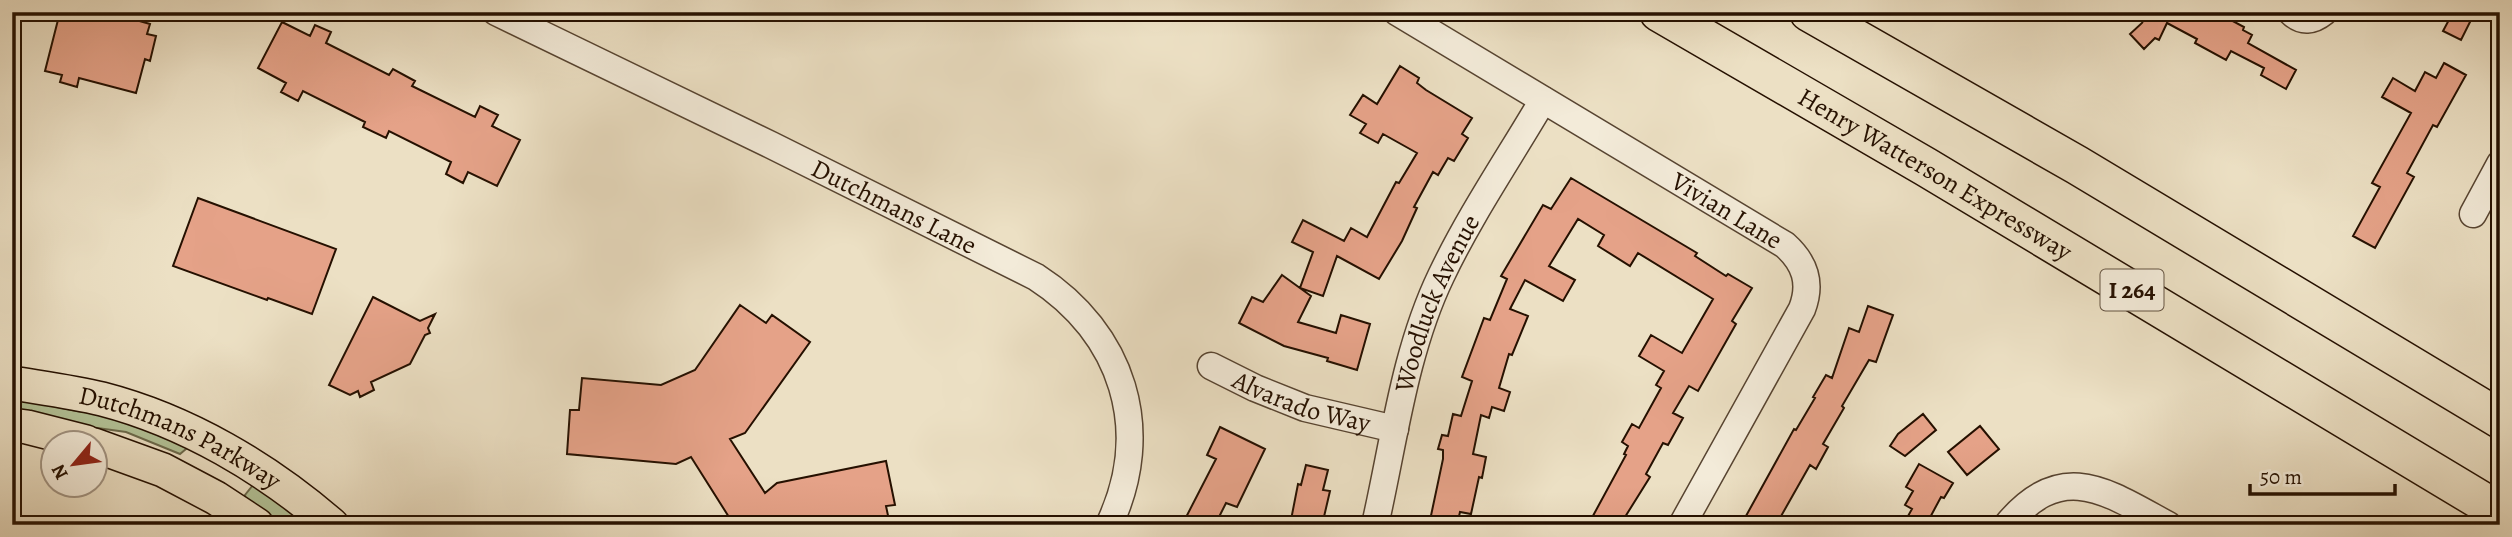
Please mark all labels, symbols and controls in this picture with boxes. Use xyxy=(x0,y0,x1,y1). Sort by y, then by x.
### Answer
street label: Henry Watterson Expressway xyxy=(1791,79,2079,269)
street label: Dutchmans Lane xyxy=(805,151,983,263)
street label: Vivian Lane xyxy=(1664,163,1789,258)
street label: Woodluck Avenue xyxy=(1386,208,1488,397)
road number: I 264 xyxy=(2100,270,2164,310)
street label: Alvarado Way xyxy=(1225,362,1374,441)
street label: Dutchmans Parkway xyxy=(76,377,288,498)
north arrow xyxy=(38,428,108,498)
scale bar xyxy=(2250,453,2395,497)
text: N xyxy=(45,459,75,484)
text: 50 m xyxy=(2260,463,2302,491)

